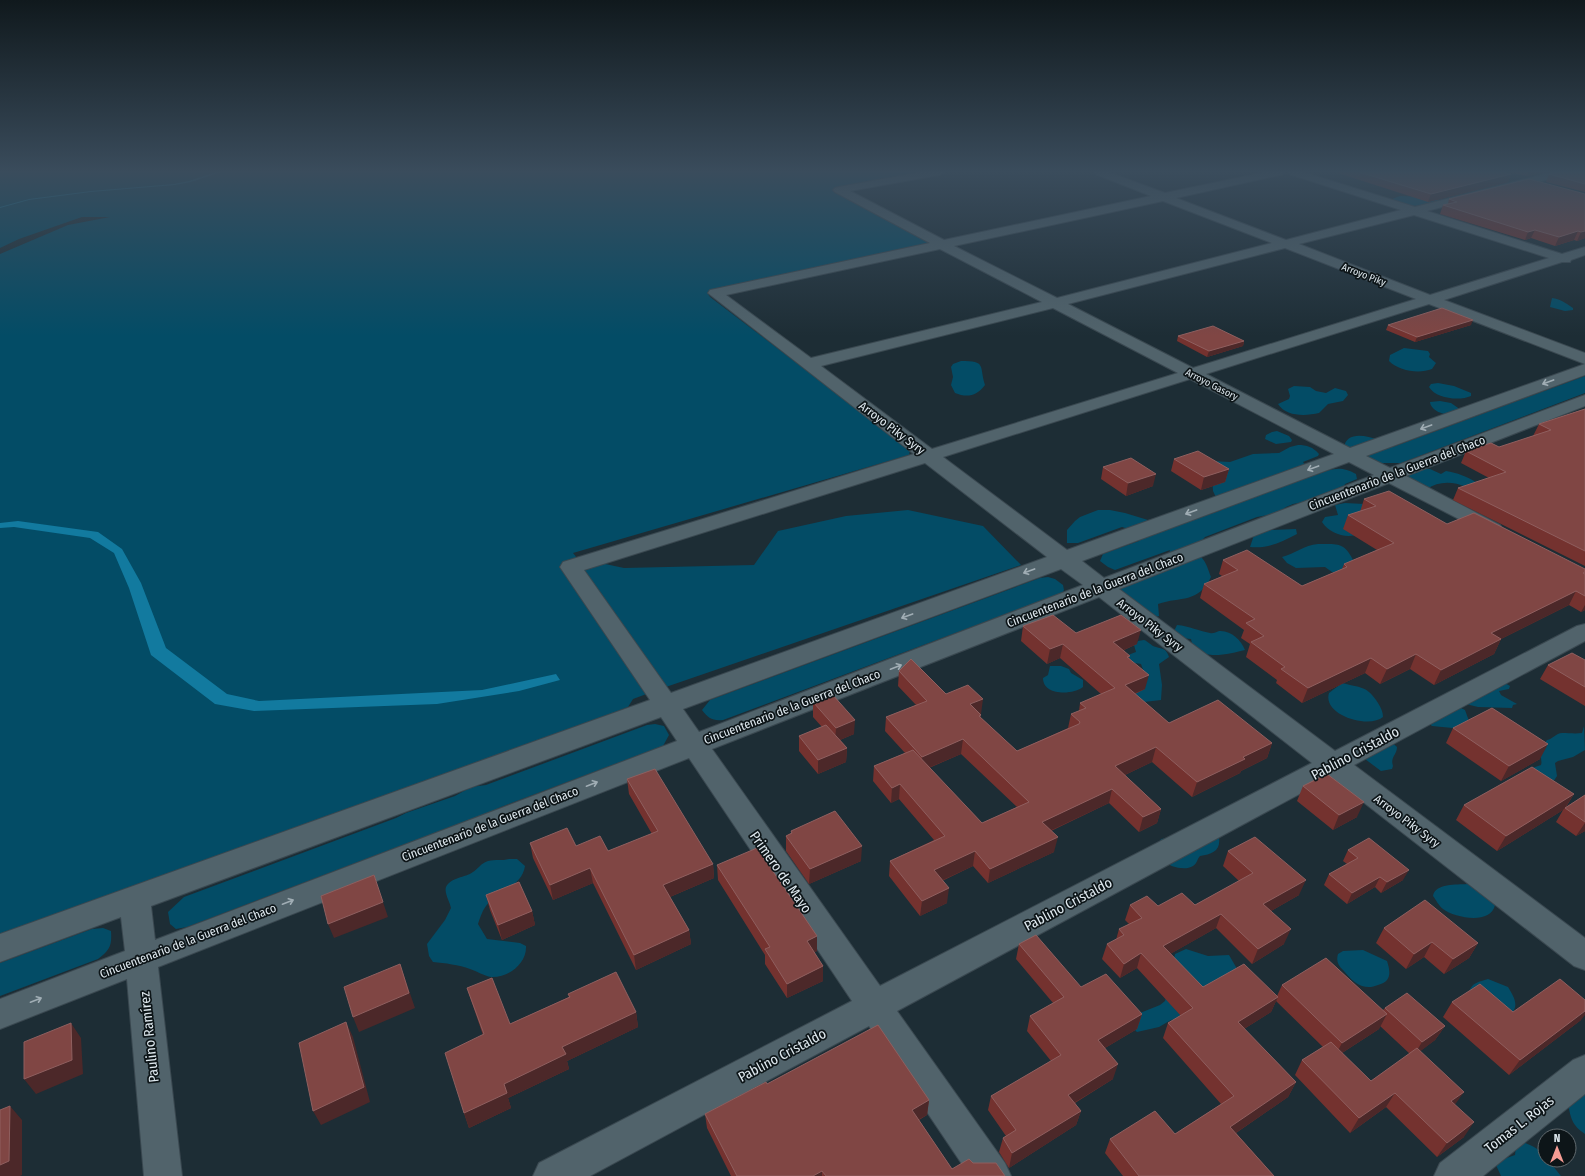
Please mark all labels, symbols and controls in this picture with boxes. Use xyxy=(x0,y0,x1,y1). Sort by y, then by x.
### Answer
street label: Arroyo Piky xyxy=(1340,261,1388,289)
street label: Arroyo Gasory xyxy=(1183,367,1240,403)
one-way arrow xyxy=(1542,379,1555,386)
street label: Arroyo Piky Syry xyxy=(856,399,928,458)
one-way arrow xyxy=(1420,424,1433,431)
street label: Cincuentenario de la Guerra del Chaco xyxy=(1307,433,1487,513)
one-way arrow xyxy=(1308,465,1320,473)
one-way arrow xyxy=(1186,509,1198,517)
street label: Cincuentenario de la Guerra del Chaco xyxy=(1005,550,1185,630)
one-way arrow xyxy=(1023,568,1036,575)
street label: Arroyo Piky Syry xyxy=(1114,596,1186,655)
one-way arrow xyxy=(902,612,914,620)
one-way arrow xyxy=(890,662,902,670)
street label: Cincuentenario de la Guerra del Chaco xyxy=(702,667,882,747)
street label: Pablino Cristaldo xyxy=(1308,723,1402,784)
one-way arrow xyxy=(586,780,598,788)
street label: Cincuentenario de la Guerra del Chaco xyxy=(400,784,580,864)
street label: Arroyo Piky Syry xyxy=(1371,792,1443,851)
street label: Primero de Mayo xyxy=(746,828,815,917)
street label: Pablino Cristaldo xyxy=(1021,874,1115,935)
one-way arrow xyxy=(282,898,294,906)
street label: Cincuentenario de la Guerra del Chaco xyxy=(98,901,278,981)
street label: Paulino Ramírez xyxy=(136,990,163,1083)
one-way arrow xyxy=(30,995,42,1003)
street label: Pablino Cristaldo xyxy=(735,1025,829,1086)
street label: Tomas L. Rojas xyxy=(1481,1092,1557,1157)
north arrow xyxy=(1537,1128,1577,1168)
text: N xyxy=(1554,1132,1560,1145)

